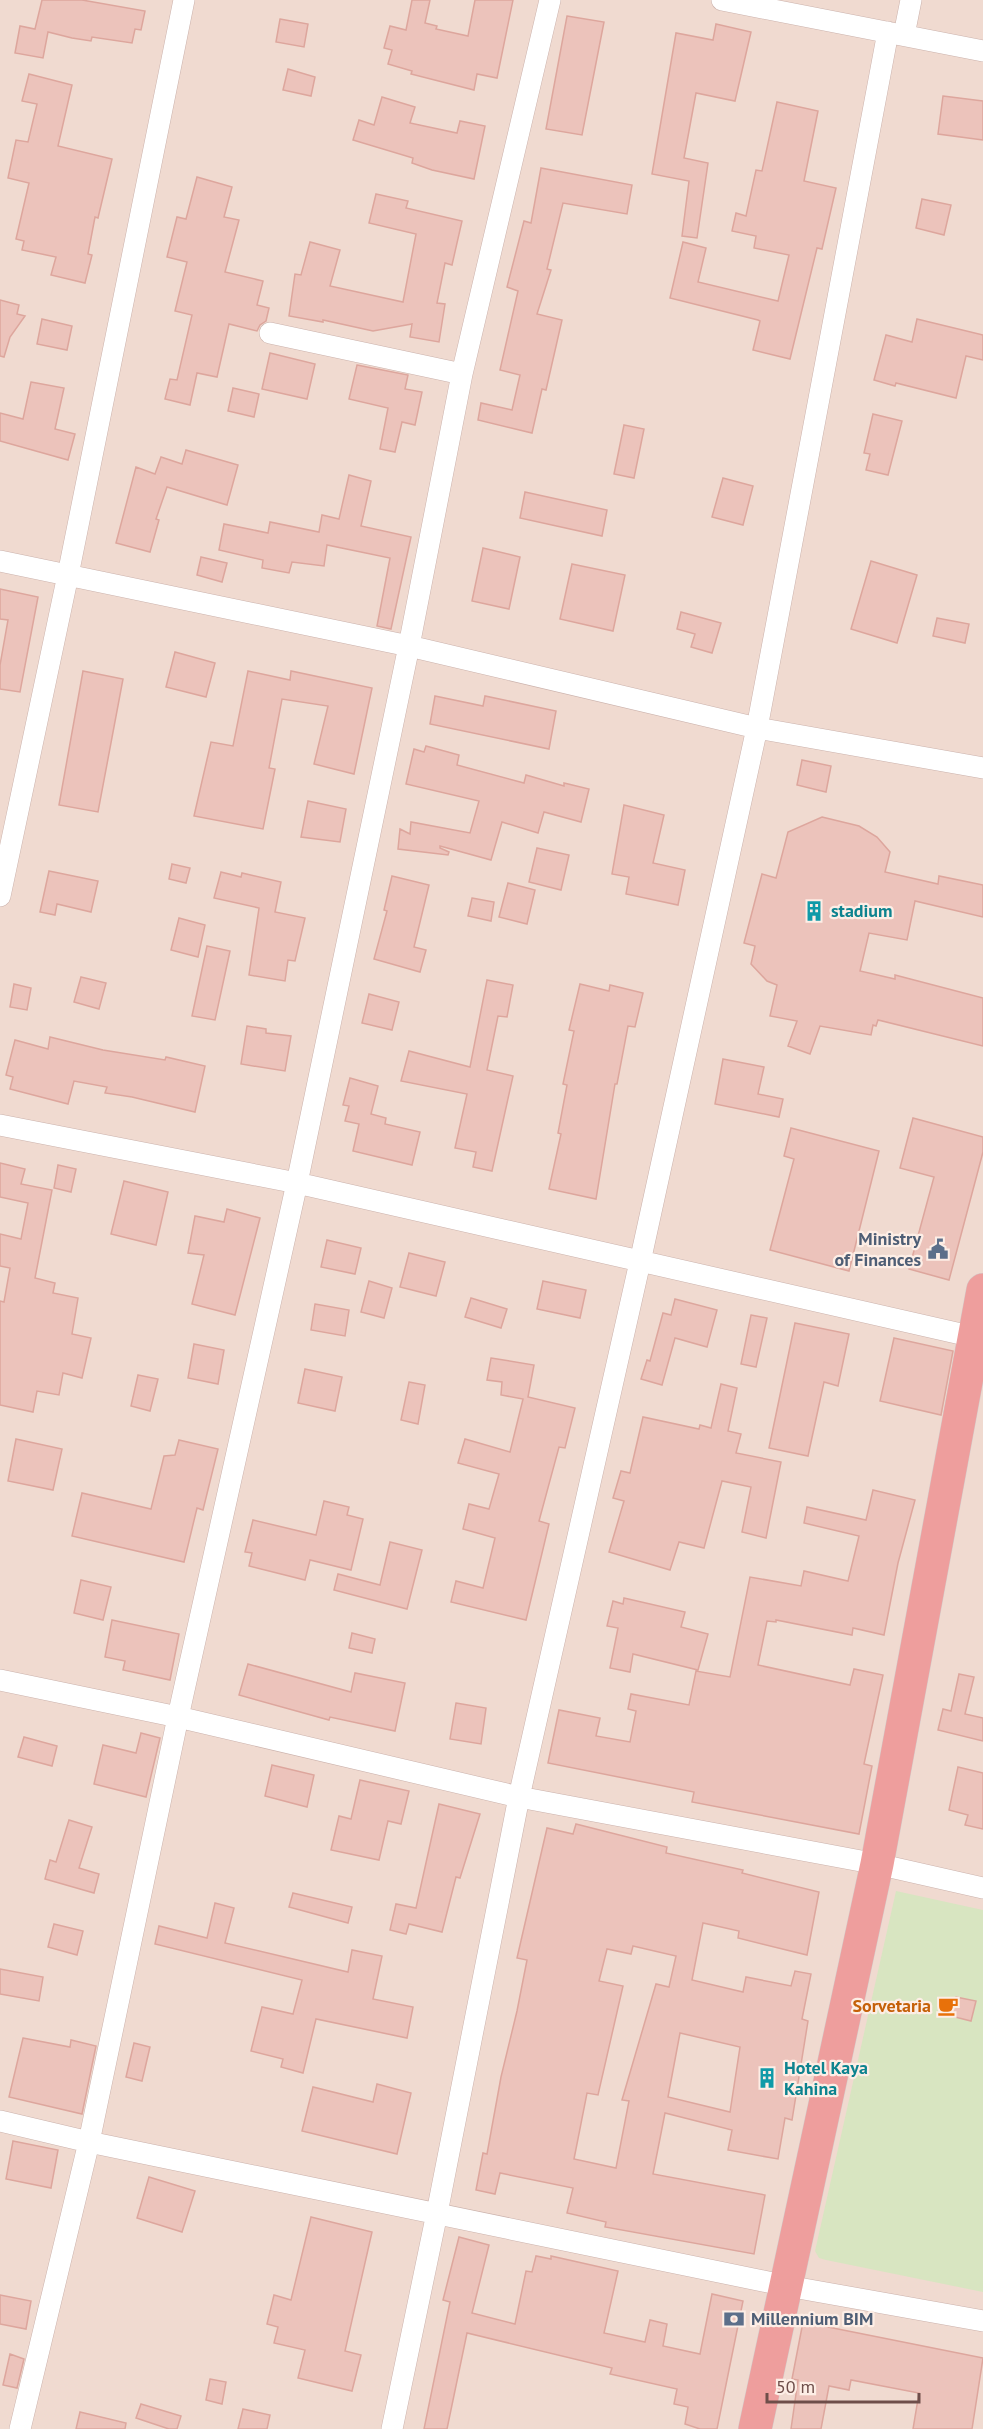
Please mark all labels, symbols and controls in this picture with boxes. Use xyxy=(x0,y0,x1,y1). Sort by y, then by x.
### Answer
building icon: stadium xyxy=(802,899,826,923)
place label: stadium xyxy=(831,899,893,922)
place label: Ministry of Finances xyxy=(834,1227,921,1271)
public building icon: Ministry of Finances xyxy=(926,1237,950,1261)
place label: Sorvetaria xyxy=(853,1994,931,2017)
cafe icon: Sorvetaria xyxy=(936,1994,960,2018)
place label: Hotel Kaya Kahina xyxy=(784,2056,868,2100)
building icon: Hotel Kaya Kahina xyxy=(755,2066,779,2090)
bank icon: Millennium BIM xyxy=(722,2307,746,2331)
place label: Millennium BIM xyxy=(751,2307,873,2330)
scale bar xyxy=(767,2366,918,2404)
text: 50 m xyxy=(776,2375,815,2398)

